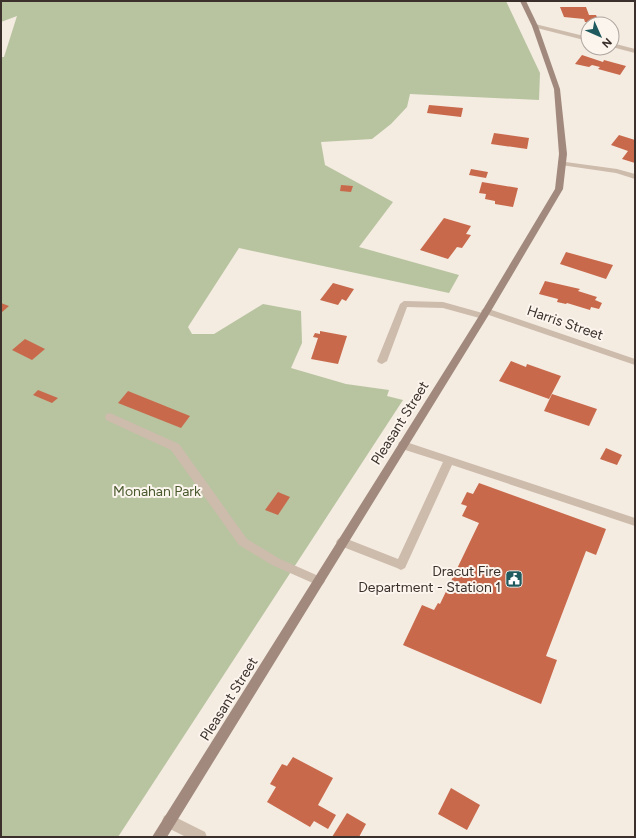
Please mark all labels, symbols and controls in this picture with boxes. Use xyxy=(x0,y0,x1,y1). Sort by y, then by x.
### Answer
north arrow xyxy=(580,16,620,56)
text: N xyxy=(599,35,614,50)
street label: Harris Street xyxy=(525,302,605,344)
street label: Pleasant Street xyxy=(368,378,432,468)
park label: Monahan Park xyxy=(113,483,201,500)
place label: Dracut Fire Department - Station 1 xyxy=(358,563,501,596)
public building icon: Dracut Fire Department - Station 1 xyxy=(504,569,524,589)
street label: Pleasant Street xyxy=(197,654,261,744)

